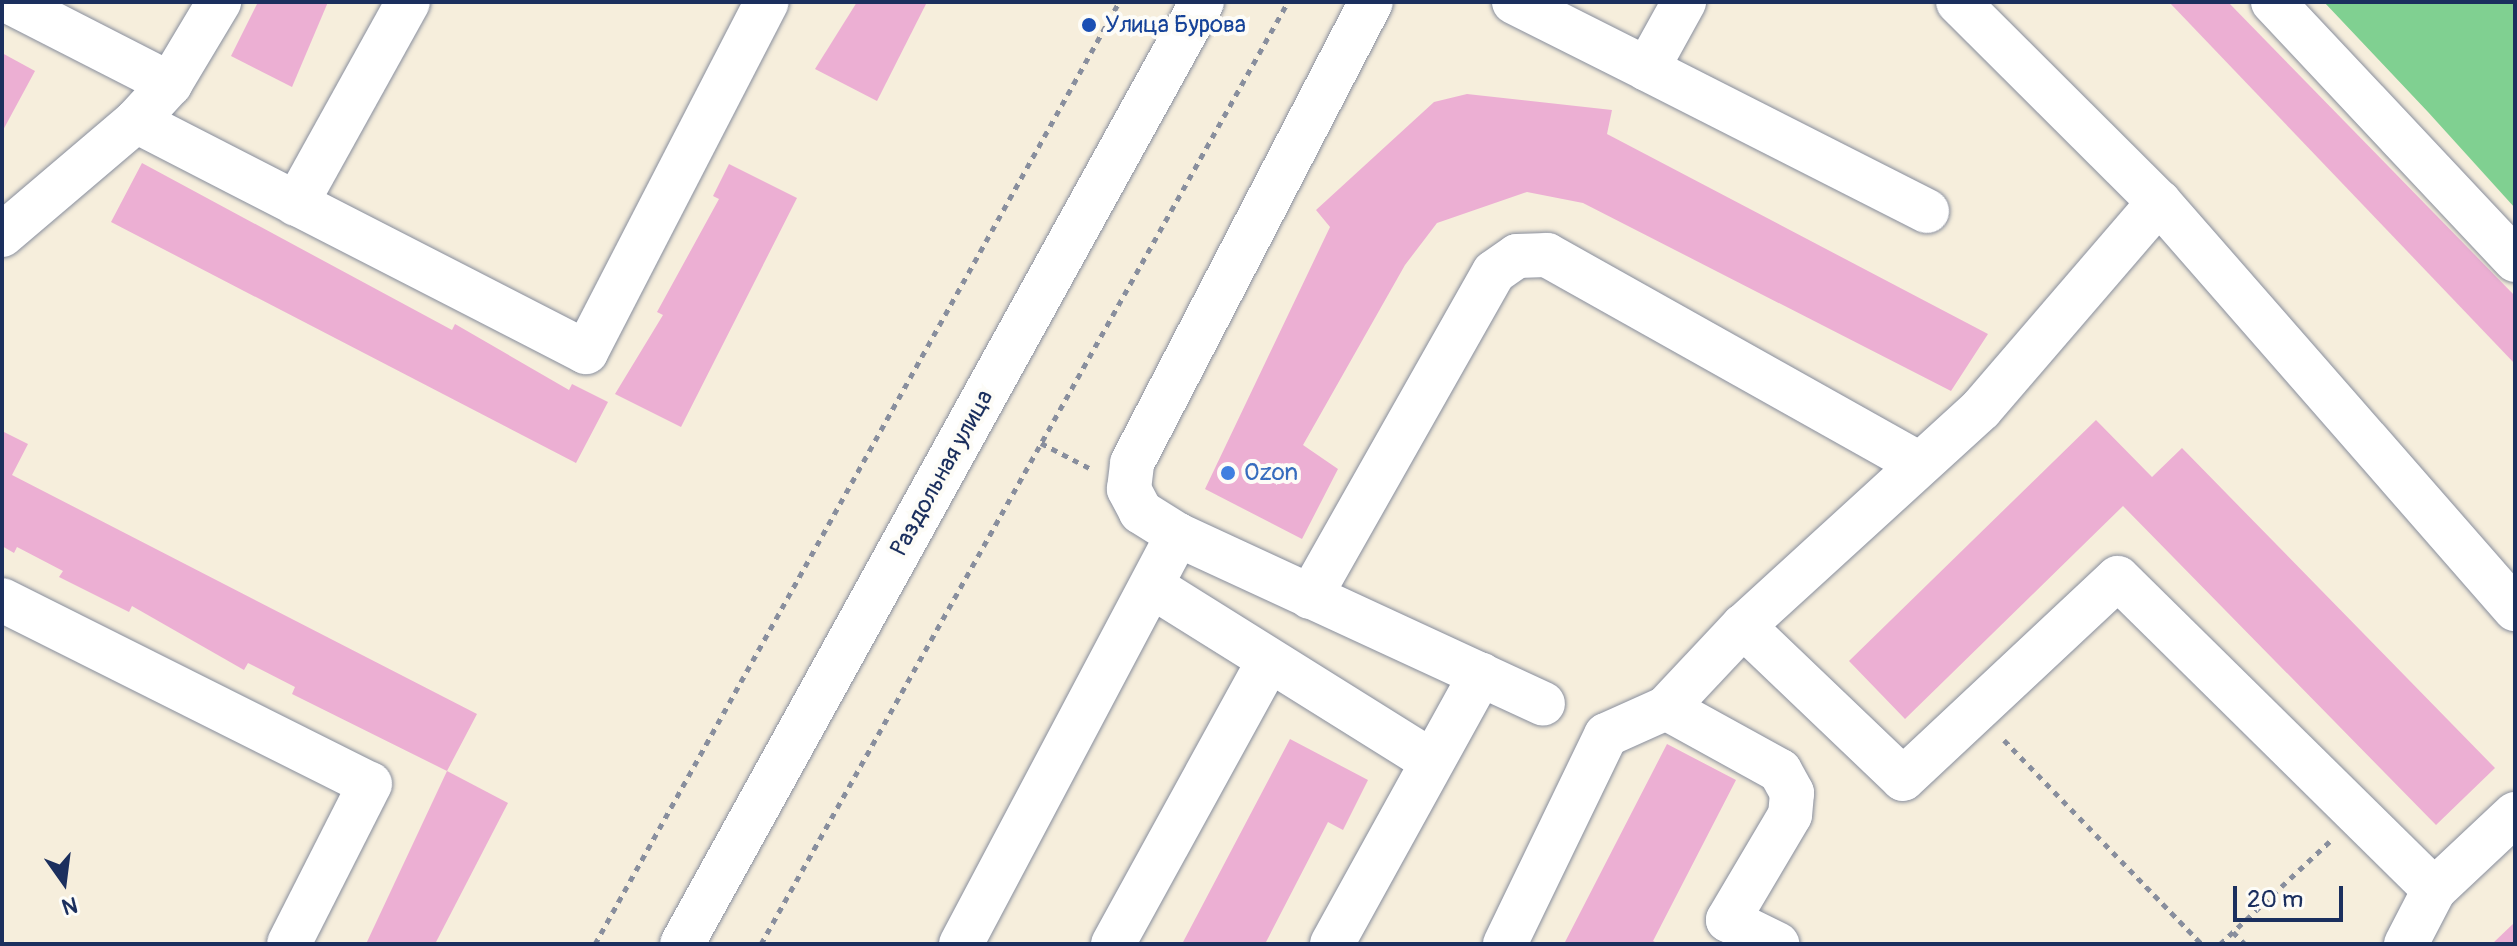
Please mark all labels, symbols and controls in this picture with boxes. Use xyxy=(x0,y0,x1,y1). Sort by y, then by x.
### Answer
place label: Улица Бурова xyxy=(1105,11,1246,39)
marker: Улица Бурова xyxy=(1080,16,1098,34)
street label: Раздольная улица xyxy=(885,385,999,561)
place label: Ozon xyxy=(1244,459,1298,487)
marker: Ozon xyxy=(1219,464,1237,482)
north arrow xyxy=(24,842,104,922)
scale bar xyxy=(2237,870,2347,920)
text: 20 m xyxy=(2247,885,2303,914)
text: N xyxy=(59,890,80,921)

